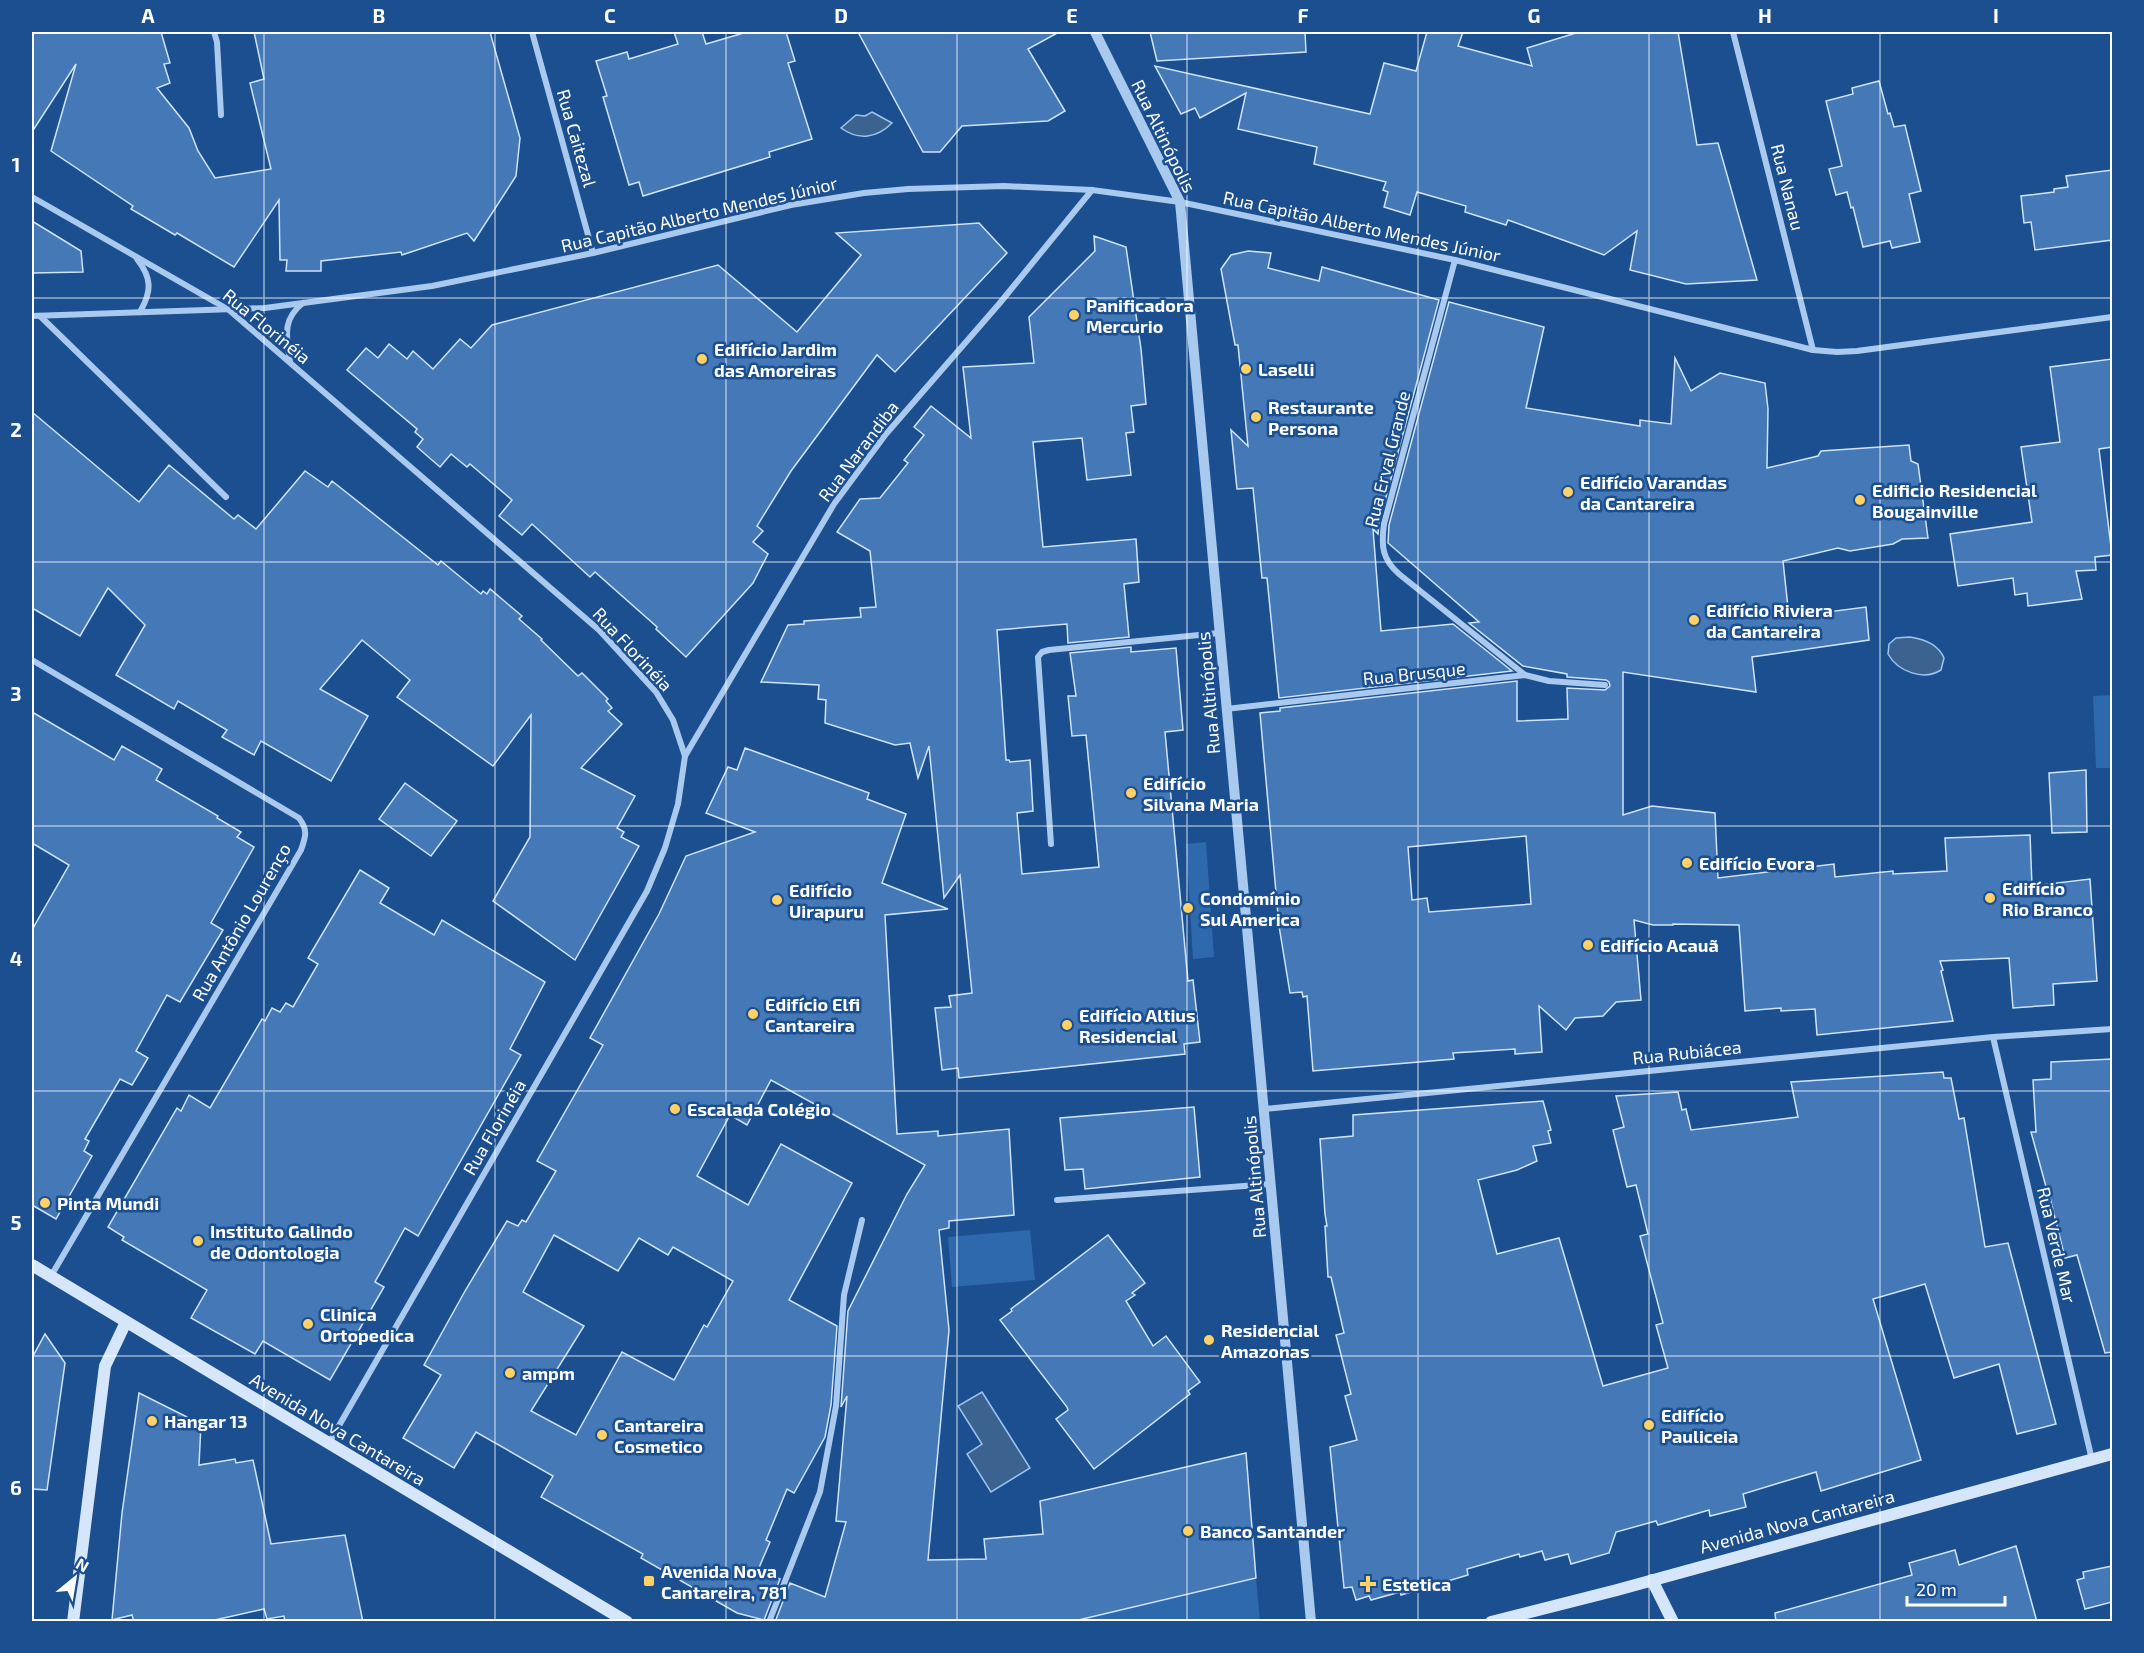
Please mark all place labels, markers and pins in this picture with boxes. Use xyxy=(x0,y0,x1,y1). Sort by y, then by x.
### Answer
place label: Panificadora Mercurio xyxy=(1086,294,1194,337)
marker: Panificadora Mercurio xyxy=(1067,308,1081,322)
place label: Edifício Jardim das Amoreiras xyxy=(714,338,837,381)
marker: Edifício Jardim das Amoreiras xyxy=(695,352,709,366)
place label: Laselli xyxy=(1258,358,1314,380)
marker: Laselli xyxy=(1239,362,1253,376)
place label: Restaurante Persona xyxy=(1268,396,1374,439)
marker: Restaurante Persona xyxy=(1249,410,1263,424)
place label: Edifício Varandas da Cantareira xyxy=(1580,471,1727,514)
place label: Edificio Residencial Bougainville xyxy=(1872,479,2037,522)
marker: Edifício Varandas da Cantareira xyxy=(1561,485,1575,499)
marker: Edificio Residencial Bougainville xyxy=(1853,493,1867,507)
place label: Edifício Riviera da Cantareira xyxy=(1706,599,1833,642)
marker: Edifício Riviera da Cantareira xyxy=(1687,613,1701,627)
place label: Edifício Silvana Maria xyxy=(1143,772,1259,815)
marker: Edifício Silvana Maria xyxy=(1124,786,1138,800)
place label: Edifício Evora xyxy=(1699,852,1815,874)
marker: Edifício Evora xyxy=(1680,856,1694,870)
place label: Edifício Rio Branco xyxy=(2002,877,2093,920)
place label: Edifício Uirapuru xyxy=(789,879,864,922)
place label: Condomínio Sul America xyxy=(1200,887,1301,930)
marker: Edifício Rio Branco xyxy=(1983,891,1997,905)
marker: Edifício Uirapuru xyxy=(770,893,784,907)
marker: Condomínio Sul America xyxy=(1181,901,1195,915)
place label: Edifício Acauã xyxy=(1600,934,1719,956)
marker: Edifício Acauã xyxy=(1581,938,1595,952)
place label: Edifício Elfi Cantareira xyxy=(765,993,860,1036)
place label: Edifício Altius Residencial xyxy=(1079,1004,1196,1047)
marker: Edifício Elfi Cantareira xyxy=(746,1007,760,1021)
marker: Edifício Altius Residencial xyxy=(1060,1018,1074,1032)
place label: Escalada Colégio xyxy=(687,1098,831,1120)
marker: Escalada Colégio xyxy=(668,1102,682,1116)
place label: Pinta Mundi xyxy=(57,1192,159,1214)
marker: Pinta Mundi xyxy=(38,1196,52,1210)
place label: Instituto Galindo de Odontologia xyxy=(210,1220,353,1263)
marker: Instituto Galindo de Odontologia xyxy=(191,1234,205,1248)
place label: Clinica Ortopedica xyxy=(320,1303,414,1346)
marker: Clinica Ortopedica xyxy=(301,1317,315,1331)
place label: Residencial Amazonas xyxy=(1221,1319,1319,1362)
marker: Residencial Amazonas xyxy=(1202,1333,1216,1347)
place label: ampm xyxy=(522,1362,575,1384)
marker: ampm xyxy=(503,1366,517,1380)
place label: Edifício Pauliceia xyxy=(1661,1404,1738,1447)
place label: Hangar 13 xyxy=(164,1410,247,1432)
marker: Hangar 13 xyxy=(145,1414,159,1428)
place label: Cantareira Cosmetico xyxy=(614,1414,704,1457)
marker: Edifício Pauliceia xyxy=(1642,1418,1656,1432)
marker: Cantareira Cosmetico xyxy=(595,1428,609,1442)
place label: Banco Santander xyxy=(1200,1520,1345,1542)
marker: Banco Santander xyxy=(1181,1524,1195,1538)
place label: Avenida Nova Cantareira, 781 xyxy=(661,1560,788,1603)
place label: Estetica xyxy=(1382,1573,1451,1595)
marker: Avenida Nova Cantareira, 781 xyxy=(642,1574,656,1588)
marker: Estetica xyxy=(1359,1575,1377,1593)

